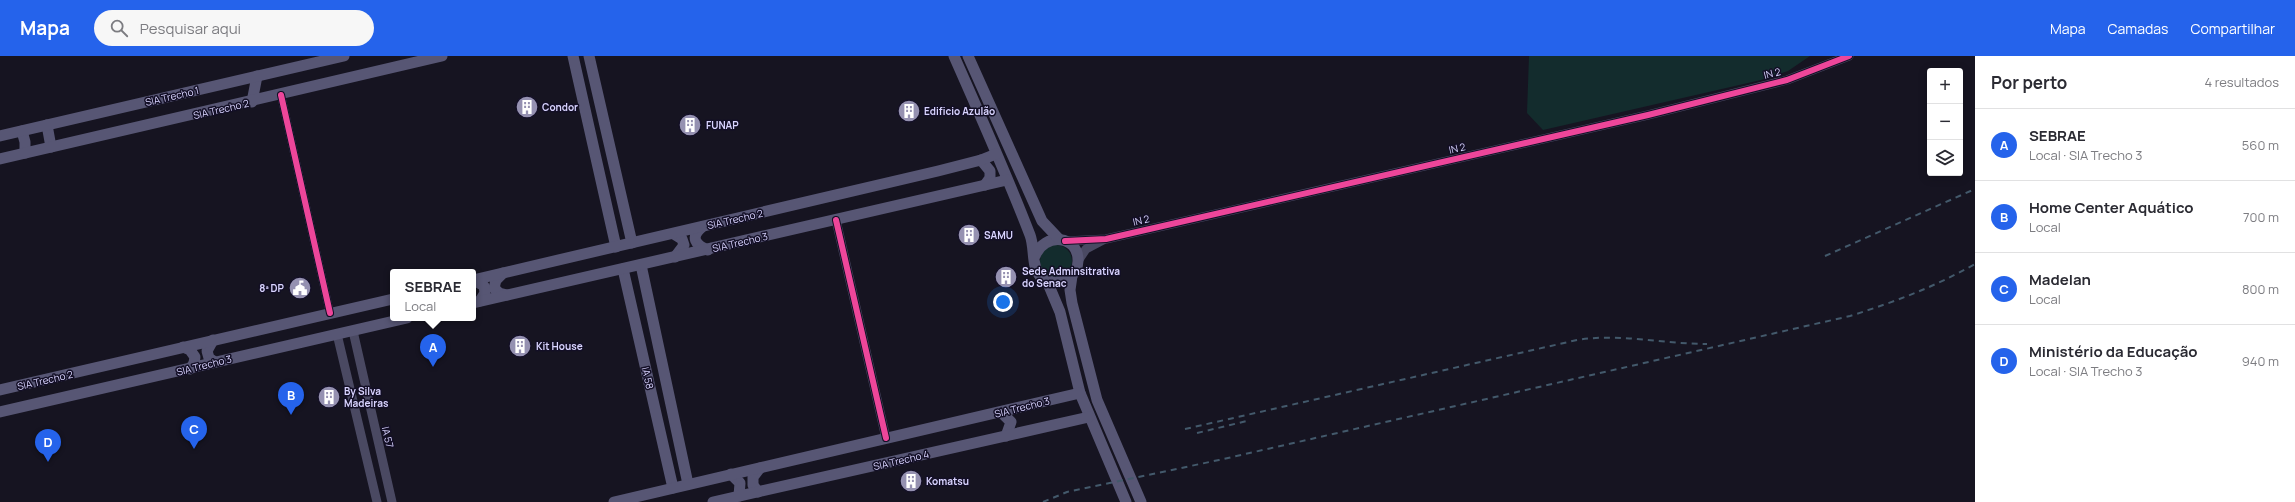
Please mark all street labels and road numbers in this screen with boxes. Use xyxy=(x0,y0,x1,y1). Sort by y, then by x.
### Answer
street label: IN 2 xyxy=(1762,64,1782,82)
street label: SIA Trecho 1 xyxy=(144,83,200,109)
street label: SIA Trecho 2 xyxy=(192,96,251,122)
street label: IN 2 xyxy=(1447,139,1467,157)
street label: SIA Trecho 2 xyxy=(706,206,765,232)
street label: IN 2 xyxy=(1131,211,1151,229)
street label: SIA Trecho 3 xyxy=(711,229,769,255)
street label: SIA Trecho 3 xyxy=(175,351,233,379)
street label: IA 58 xyxy=(639,366,657,391)
street label: SIA Trecho 2 xyxy=(16,367,75,393)
street label: SIA Trecho 3 xyxy=(993,393,1051,421)
street label: IA 57 xyxy=(379,425,397,449)
street label: SIA Trecho 4 xyxy=(872,447,930,473)

